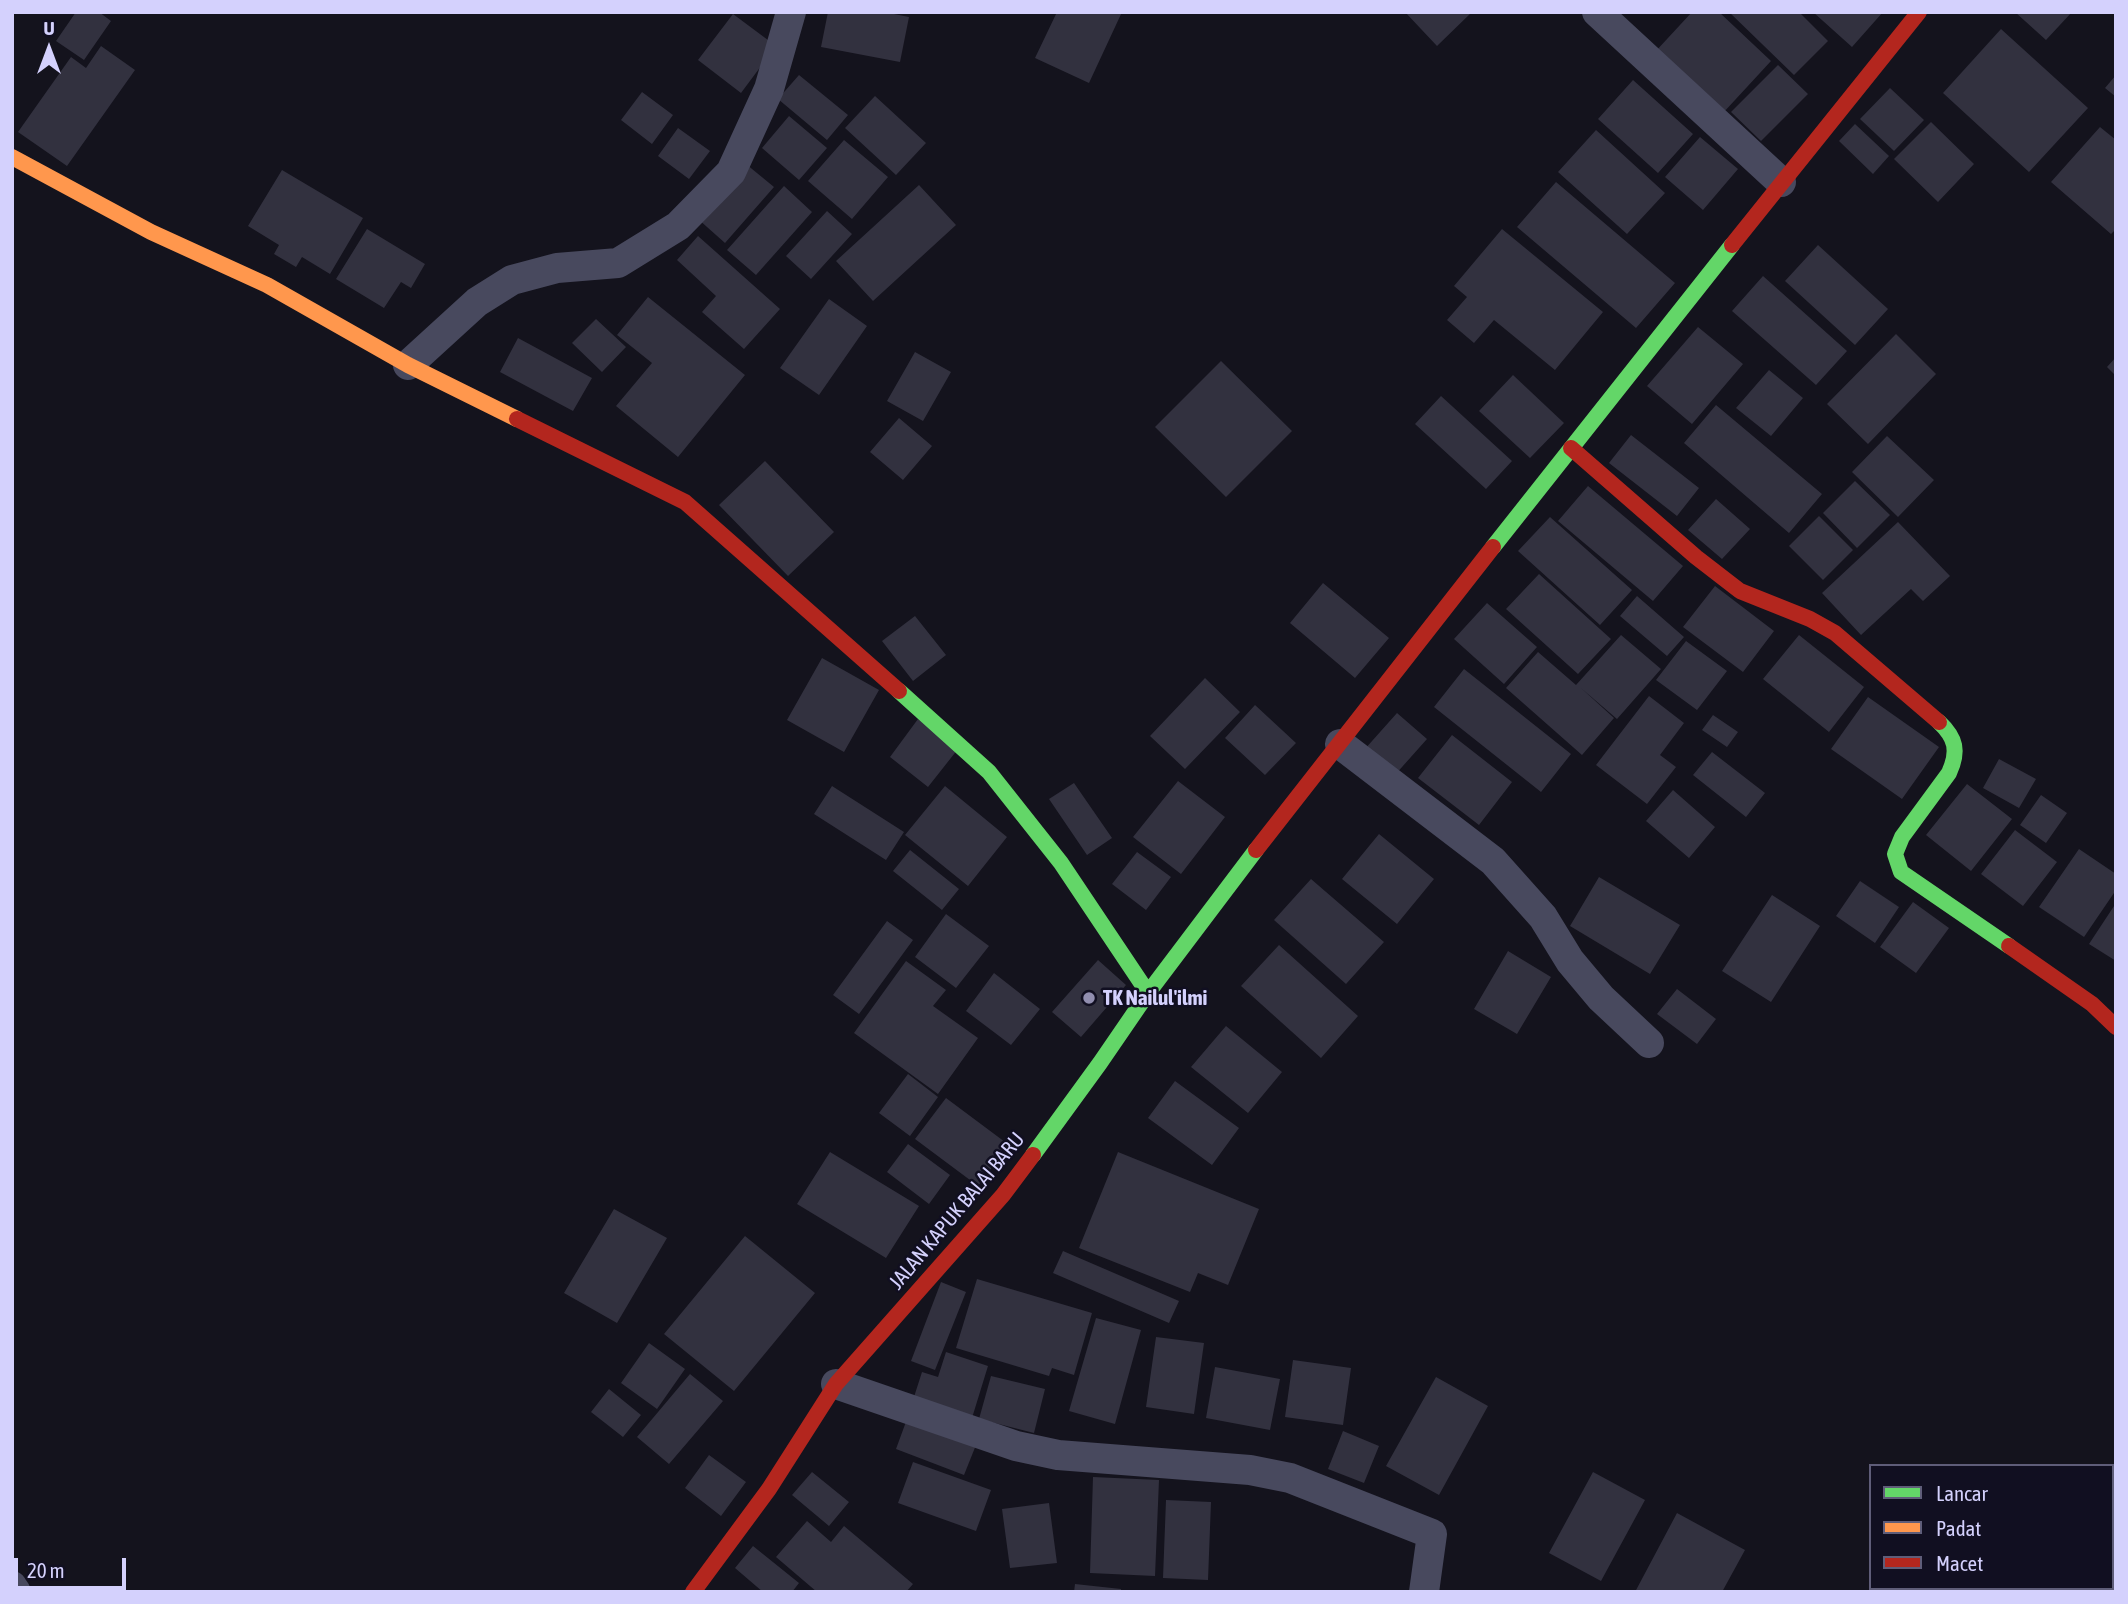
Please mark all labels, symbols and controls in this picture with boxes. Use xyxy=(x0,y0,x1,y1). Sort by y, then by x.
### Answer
north arrow xyxy=(14,14,84,84)
text: U xyxy=(43,17,55,39)
place label: TK Nailul'ilmi xyxy=(1103,985,1207,1011)
marker: TK Nailul'ilmi xyxy=(1081,990,1097,1006)
street label: JALAN KAPUK BALAI BARU xyxy=(884,1127,1030,1295)
legend xyxy=(1869,1464,2114,1590)
text: Lancar xyxy=(1936,1481,1988,1505)
text: Padat xyxy=(1936,1516,1981,1540)
scale bar xyxy=(18,1544,130,1588)
text: Macet xyxy=(1936,1551,1983,1575)
text: 20 m xyxy=(27,1558,65,1582)

